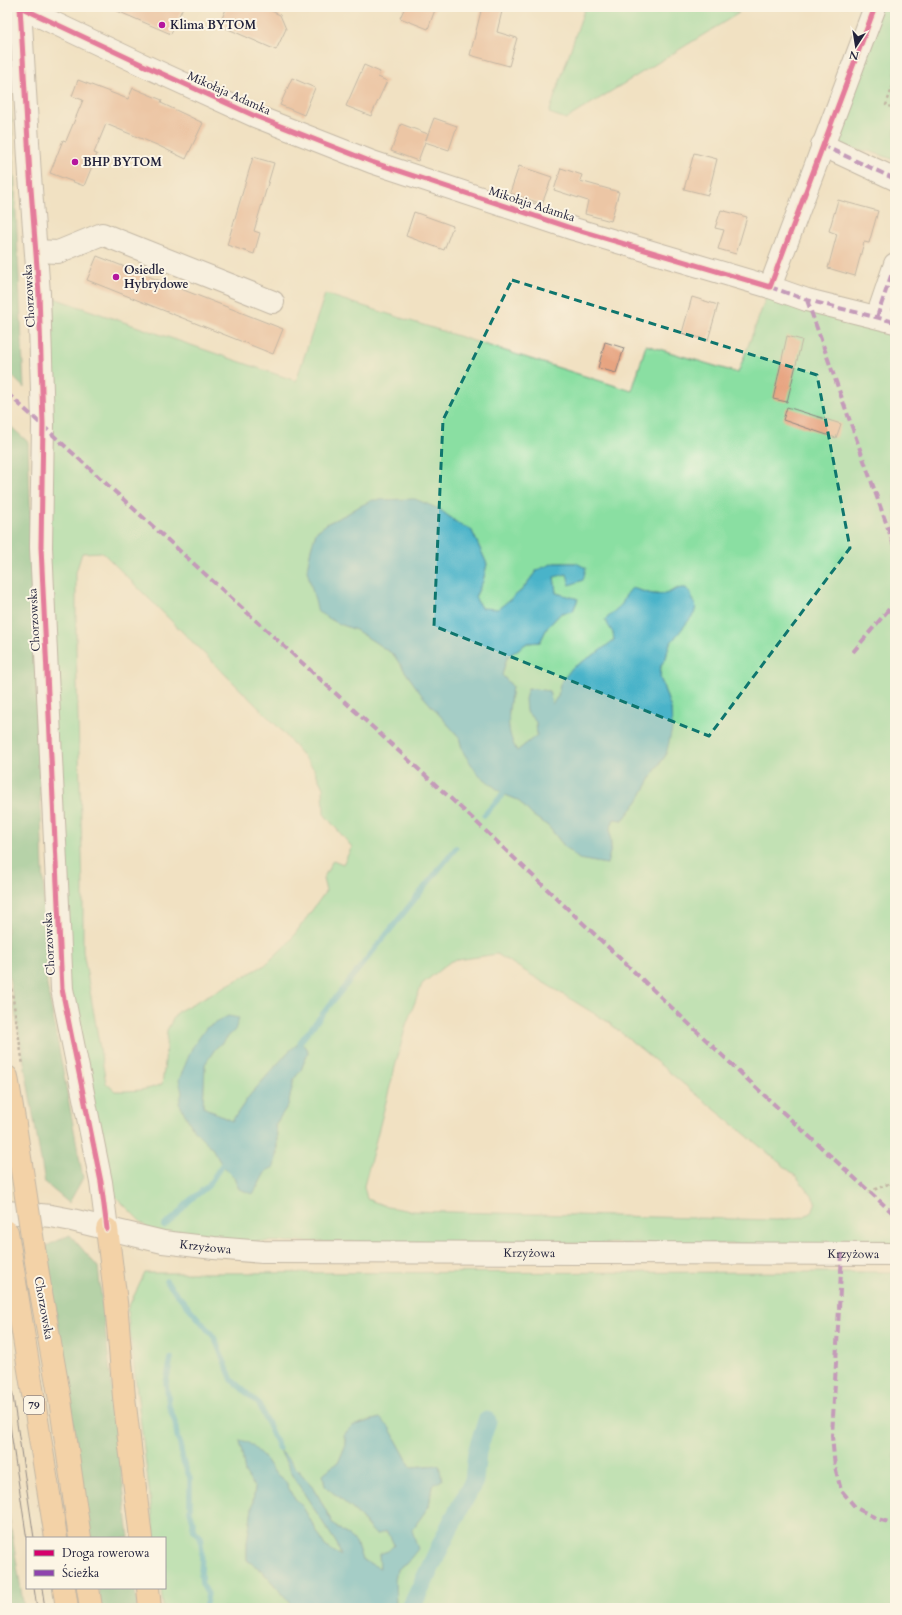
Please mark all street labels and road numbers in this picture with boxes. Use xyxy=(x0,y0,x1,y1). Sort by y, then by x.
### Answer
street label: Mikołaja Adamka xyxy=(185,67,274,119)
street label: Mikołaja Adamka xyxy=(487,183,578,226)
street label: Chorzowska xyxy=(19,263,39,328)
street label: Chorzowska xyxy=(24,587,44,652)
street label: Chorzowska xyxy=(39,911,59,976)
street label: Krzyżowa xyxy=(179,1236,233,1257)
street label: Krzyżowa xyxy=(503,1245,556,1261)
street label: Krzyżowa xyxy=(827,1246,880,1262)
street label: Chorzowska xyxy=(31,1275,58,1342)
road number: 79 xyxy=(24,1396,44,1414)

